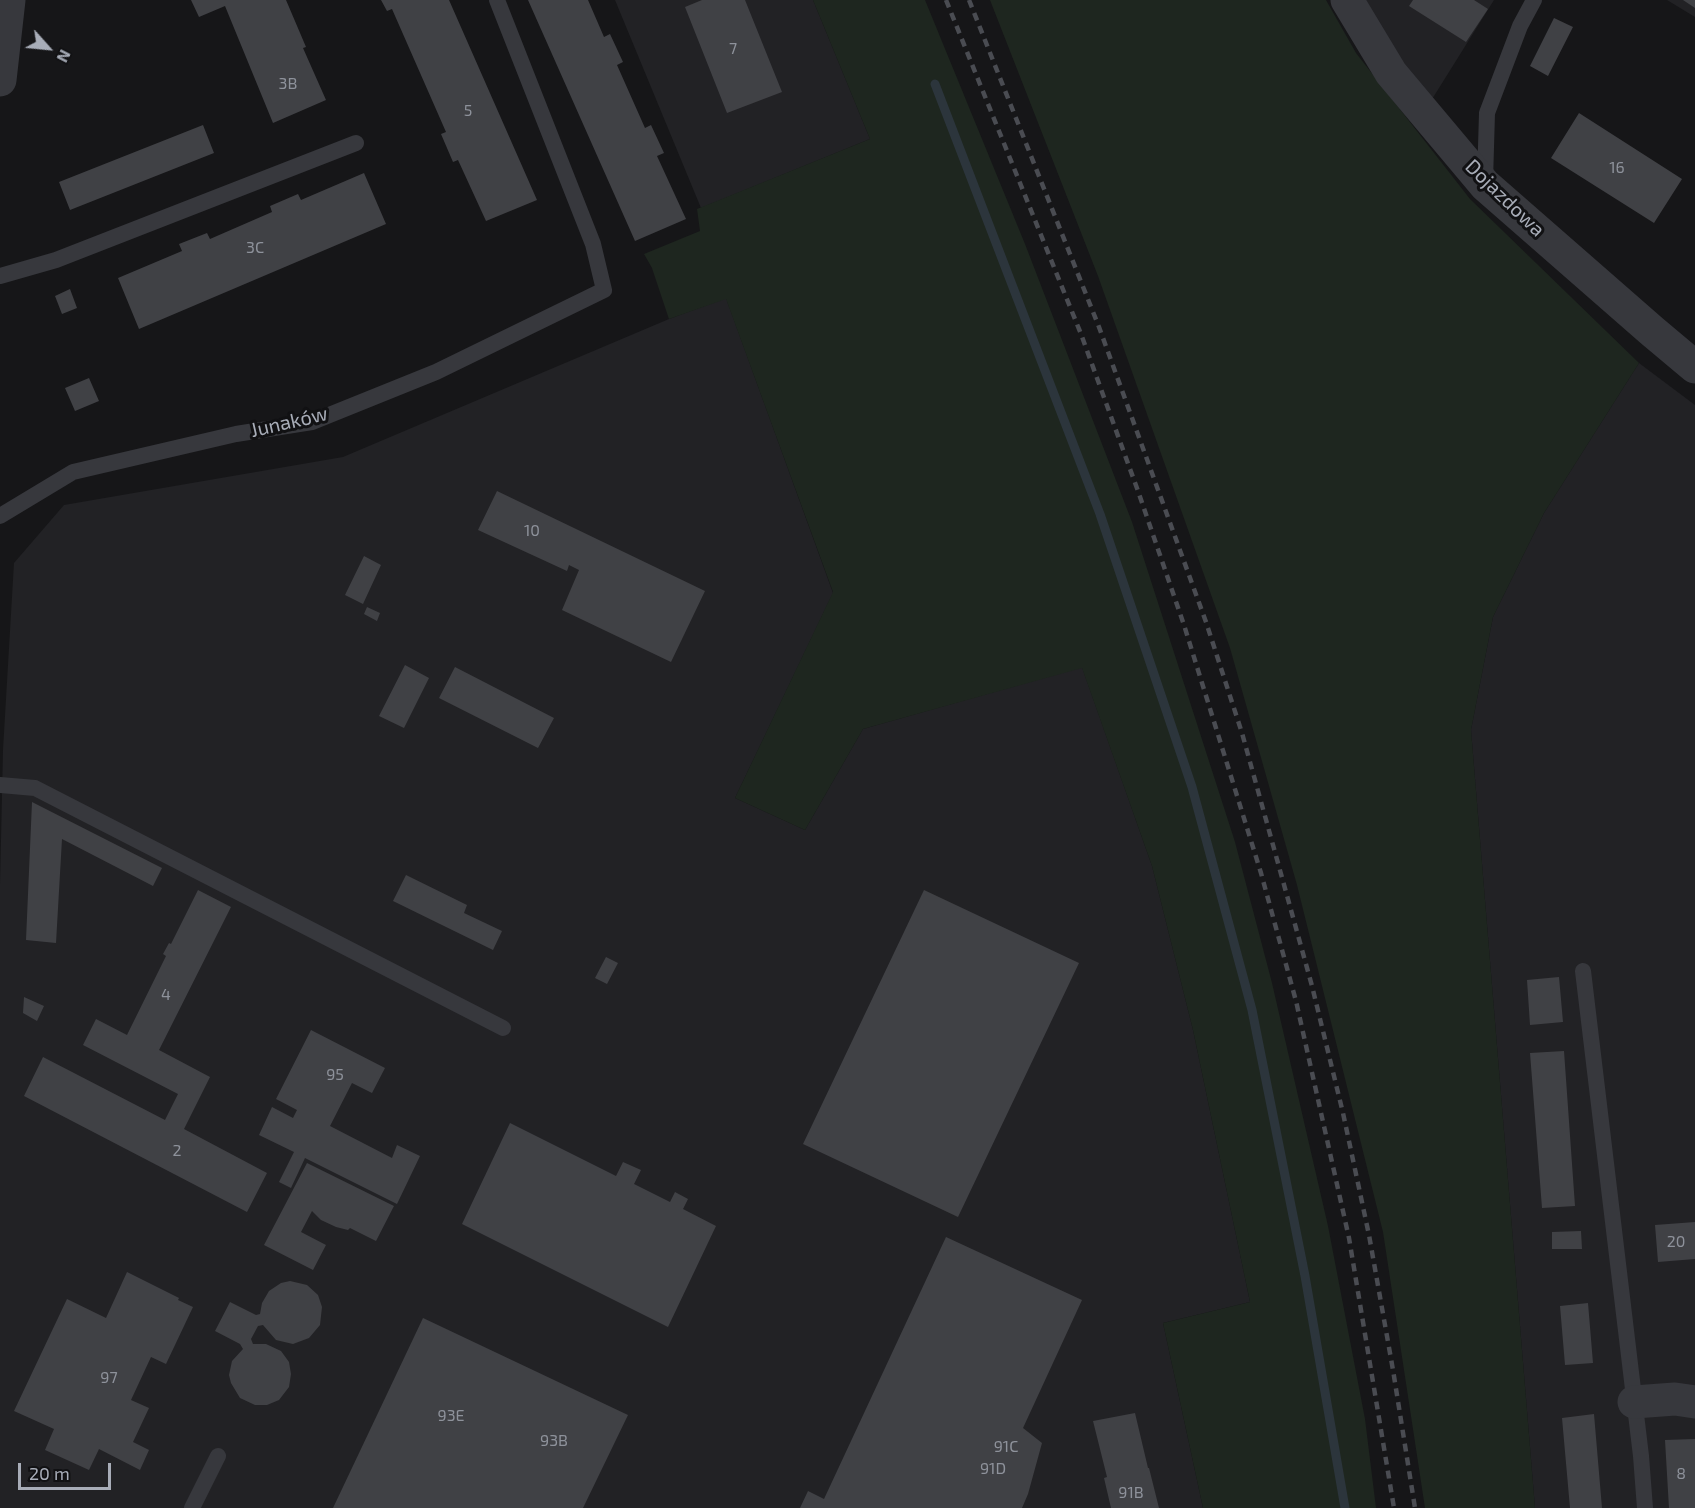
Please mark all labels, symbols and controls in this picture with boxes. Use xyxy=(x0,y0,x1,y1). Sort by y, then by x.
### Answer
north arrow xyxy=(18,18,78,78)
house number: 7 xyxy=(729,39,737,59)
text: N xyxy=(53,47,76,66)
house number: 3B xyxy=(279,74,297,94)
house number: 5 xyxy=(464,101,472,121)
street label: Dojazdowa xyxy=(1460,154,1550,242)
house number: 16 xyxy=(1609,158,1625,178)
house number: 3C xyxy=(246,238,264,258)
street label: Junaków xyxy=(248,401,330,443)
house number: 10 xyxy=(524,521,540,541)
house number: 4 xyxy=(161,985,171,1005)
house number: 95 xyxy=(326,1065,344,1085)
house number: 2 xyxy=(173,1141,181,1161)
house number: 20 xyxy=(1667,1232,1685,1252)
house number: 97 xyxy=(100,1368,118,1388)
house number: 93E xyxy=(437,1406,465,1426)
house number: 93B xyxy=(540,1431,568,1451)
house number: 91C xyxy=(994,1437,1018,1457)
scale bar xyxy=(21,1451,114,1489)
house number: 91D xyxy=(980,1459,1006,1479)
text: 20 m xyxy=(29,1462,70,1484)
house number: 8 xyxy=(1676,1464,1686,1484)
house number: 91B xyxy=(1118,1483,1144,1503)

